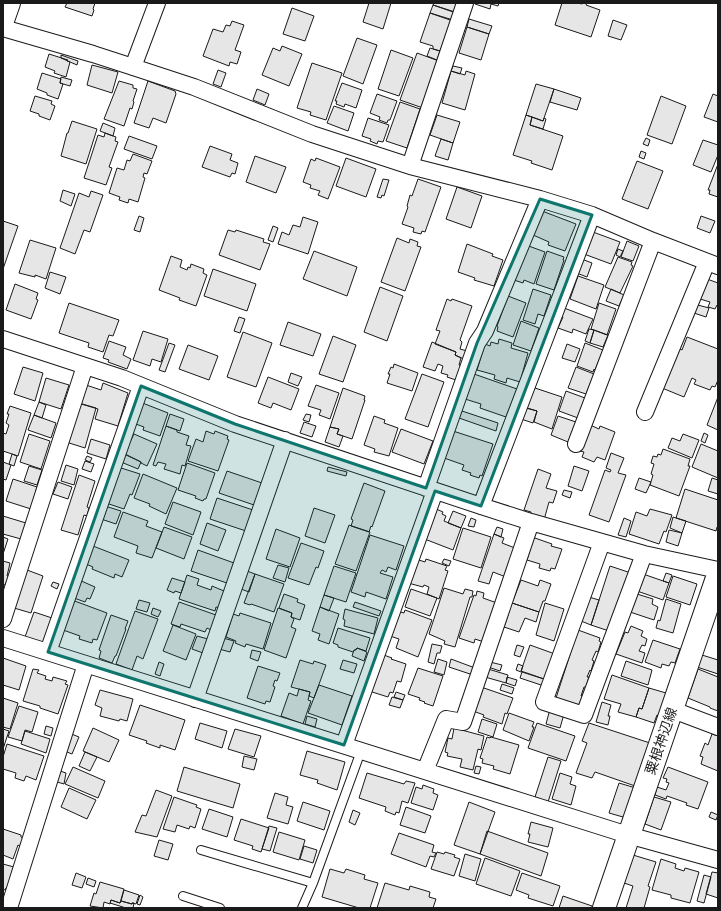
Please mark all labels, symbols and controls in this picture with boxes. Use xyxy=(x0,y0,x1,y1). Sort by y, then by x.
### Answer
street label: 粟根神辺線 xyxy=(641,705,681,777)

